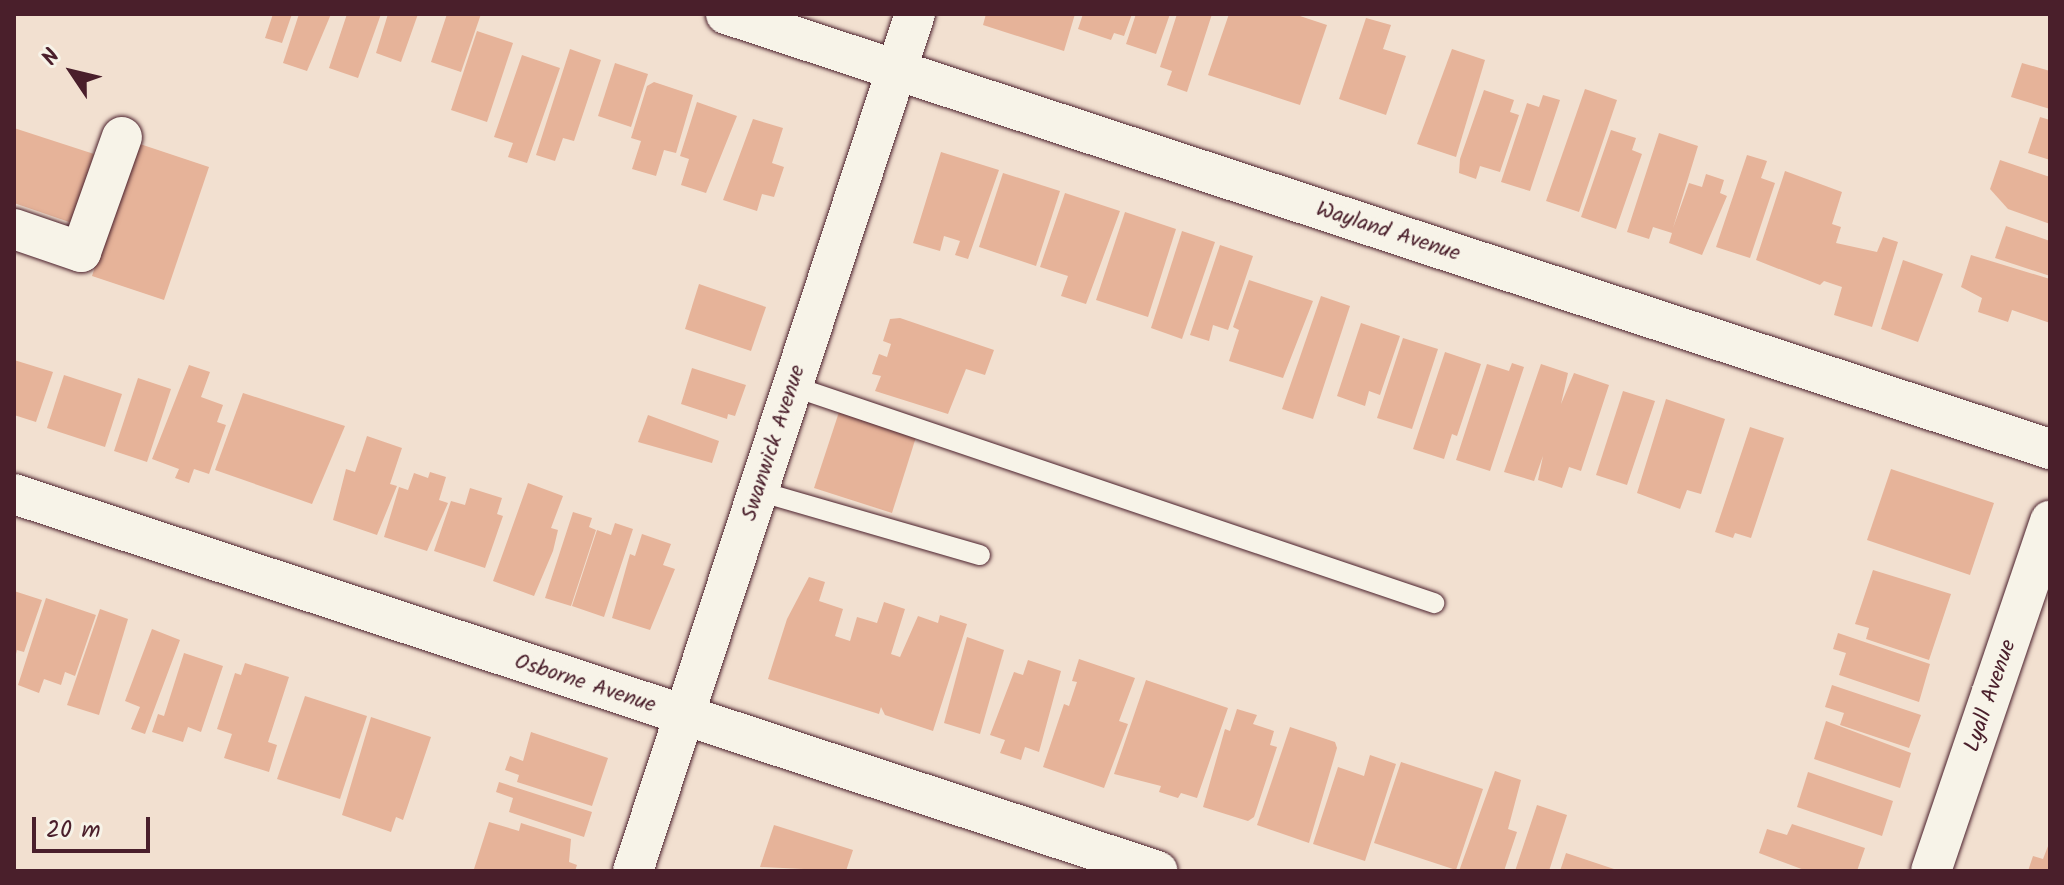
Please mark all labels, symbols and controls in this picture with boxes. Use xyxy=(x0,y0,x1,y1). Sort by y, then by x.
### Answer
north arrow xyxy=(32,32,112,112)
text: N xyxy=(34,42,70,74)
street label: Wayland Avenue xyxy=(1313,196,1463,268)
street label: Swanwick Avenue xyxy=(736,362,812,524)
street label: Lyall Avenue xyxy=(1959,636,2023,756)
street label: Osborne Avenue xyxy=(511,649,659,719)
scale bar xyxy=(36,801,154,851)
text: 20 m xyxy=(46,811,101,850)

